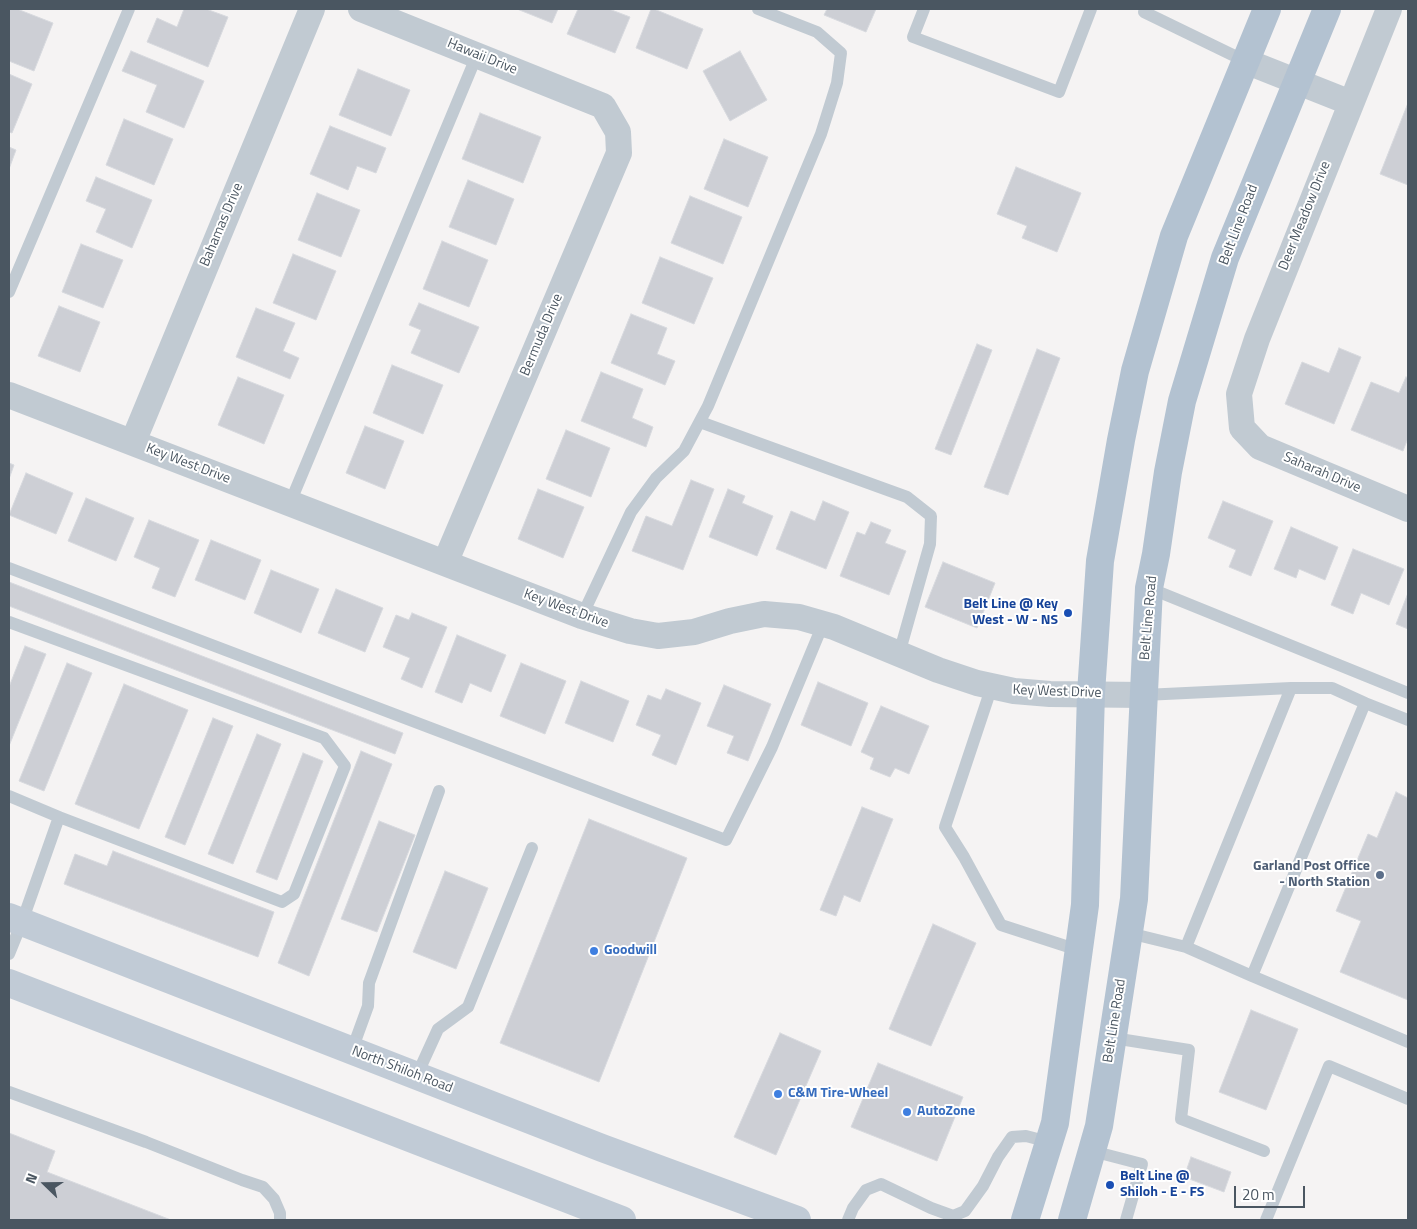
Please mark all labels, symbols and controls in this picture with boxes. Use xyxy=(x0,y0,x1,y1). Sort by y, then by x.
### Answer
street label: Hawaii Drive xyxy=(445,35,519,79)
street label: Deer Meadow Drive xyxy=(1275,159,1335,273)
street label: Bahamas Drive xyxy=(197,181,247,269)
street label: Belt Line Road xyxy=(1216,182,1262,268)
street label: Bermuda Drive xyxy=(517,291,567,379)
street label: Key West Drive xyxy=(144,440,232,488)
street label: Saharah Drive xyxy=(1281,449,1363,497)
street label: Belt Line Road xyxy=(1137,575,1161,661)
street label: Key West Drive xyxy=(521,586,611,632)
place label: Belt Line @ Key West - W - NS xyxy=(963,597,1058,630)
marker: Belt Line @ Key West - W - NS xyxy=(1062,607,1074,619)
street label: Key West Drive xyxy=(1012,682,1102,702)
place label: Garland Post Office - North Station xyxy=(1253,859,1370,892)
marker: Garland Post Office - North Station xyxy=(1374,869,1386,881)
place label: Goodwill xyxy=(604,943,657,959)
marker: Goodwill xyxy=(588,945,600,957)
street label: Belt Line Road xyxy=(1100,978,1130,1064)
street label: North Shiloh Road xyxy=(349,1043,455,1097)
place label: C&M Tire-Wheel xyxy=(788,1086,888,1102)
marker: C&M Tire-Wheel xyxy=(772,1088,784,1100)
place label: AutoZone xyxy=(917,1104,975,1120)
marker: AutoZone xyxy=(901,1106,913,1118)
north arrow xyxy=(20,1159,70,1209)
place label: Belt Line @ Shiloh - E - FS xyxy=(1120,1169,1204,1202)
text: N xyxy=(19,1170,42,1187)
scale bar xyxy=(1237,1176,1308,1208)
marker: Belt Line @ Shiloh - E - FS xyxy=(1104,1179,1116,1191)
text: 20 m xyxy=(1242,1183,1275,1206)

